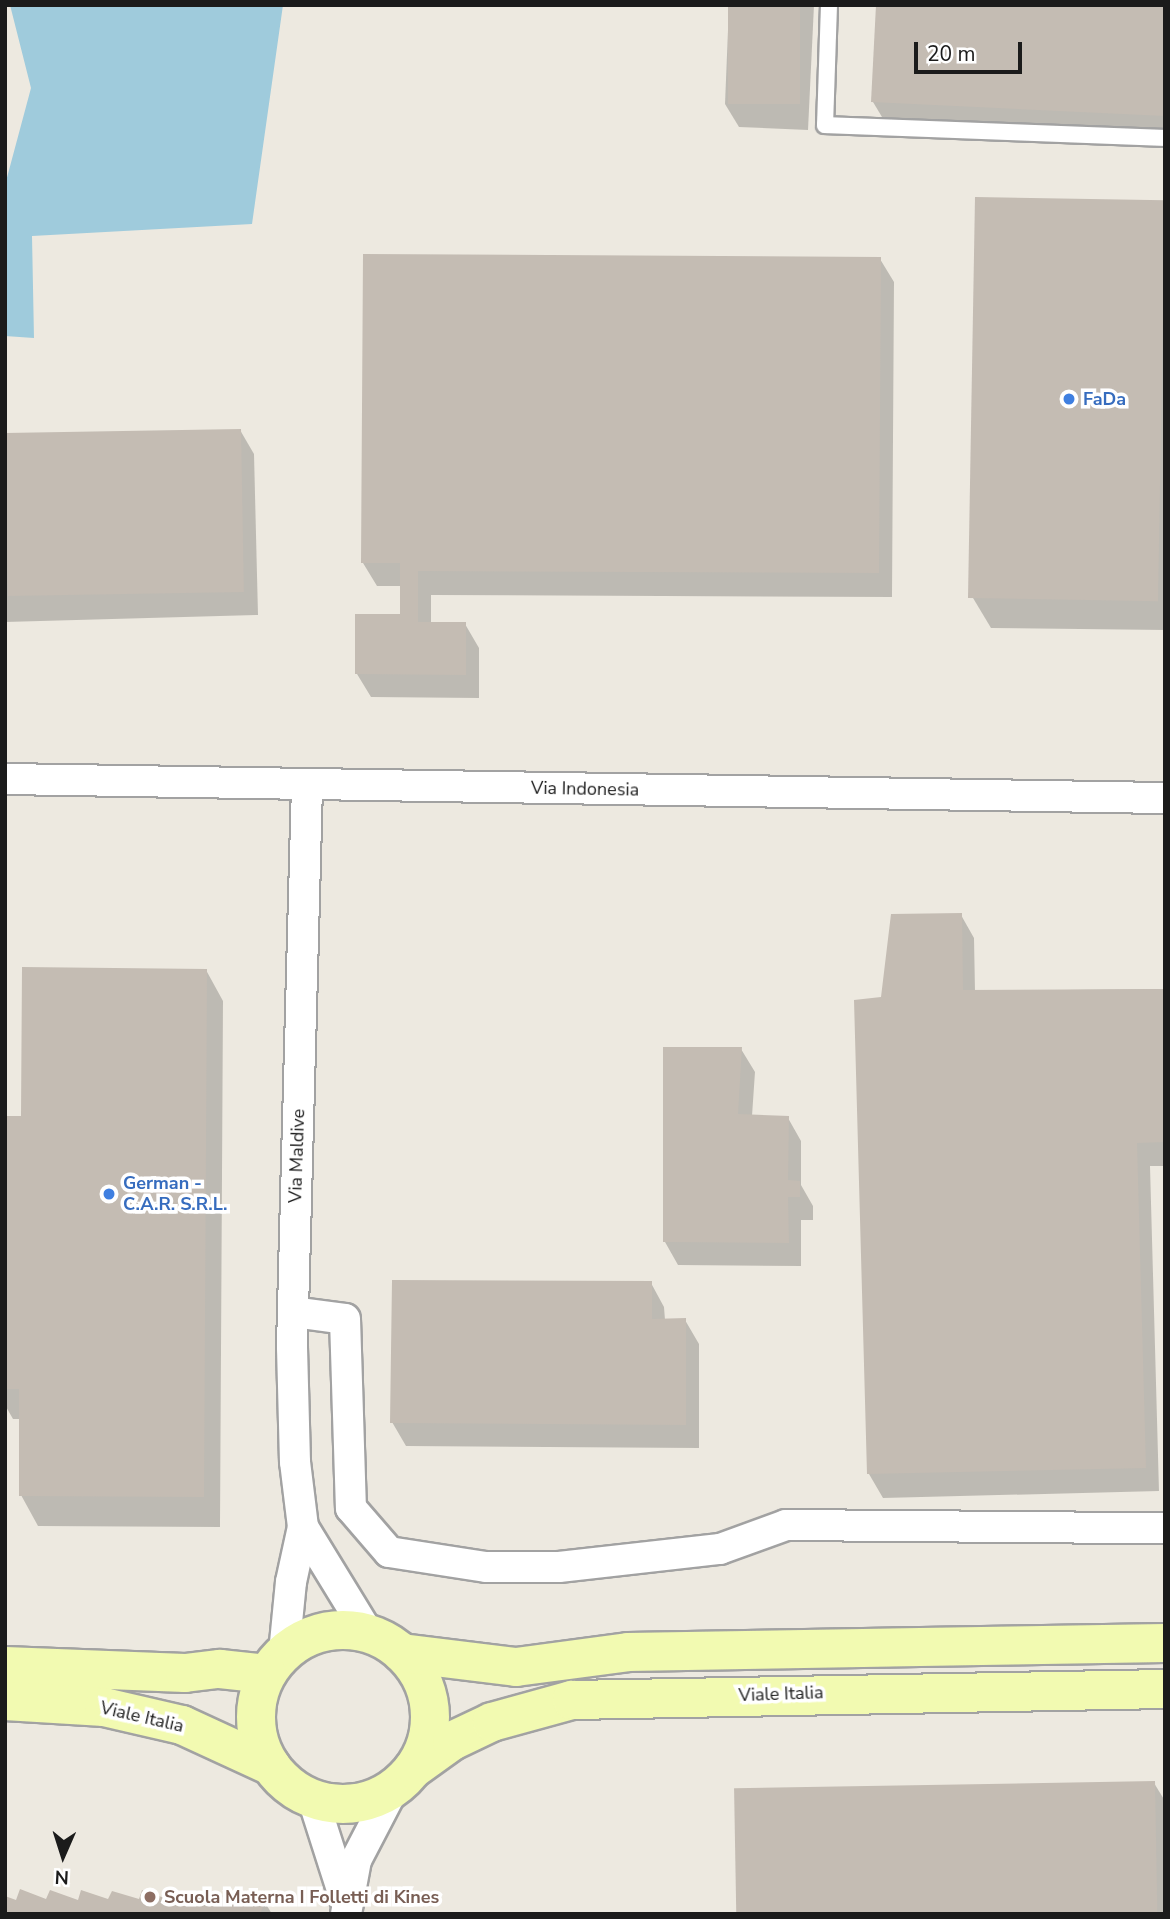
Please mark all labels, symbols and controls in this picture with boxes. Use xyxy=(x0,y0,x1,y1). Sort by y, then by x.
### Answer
scale bar xyxy=(918,28,1026,72)
text: 20 m xyxy=(927,40,976,68)
place label: FaDa xyxy=(1083,388,1126,410)
marker: FaDa xyxy=(1061,391,1077,407)
street label: Via Indonesia xyxy=(531,777,639,801)
street label: Via Maldive xyxy=(285,1109,309,1203)
place label: German - C.A.R. S.R.L. xyxy=(123,1173,227,1216)
marker: German - C.A.R. S.R.L. xyxy=(101,1186,117,1202)
street label: Viale Italia xyxy=(738,1682,824,1706)
street label: Viale Italia xyxy=(98,1697,186,1737)
north arrow xyxy=(28,1821,98,1891)
text: N xyxy=(54,1864,70,1890)
place label: Scuola Materna I Folletti di Kines xyxy=(164,1886,439,1908)
marker: Scuola Materna I Folletti di Kines xyxy=(142,1889,158,1905)

